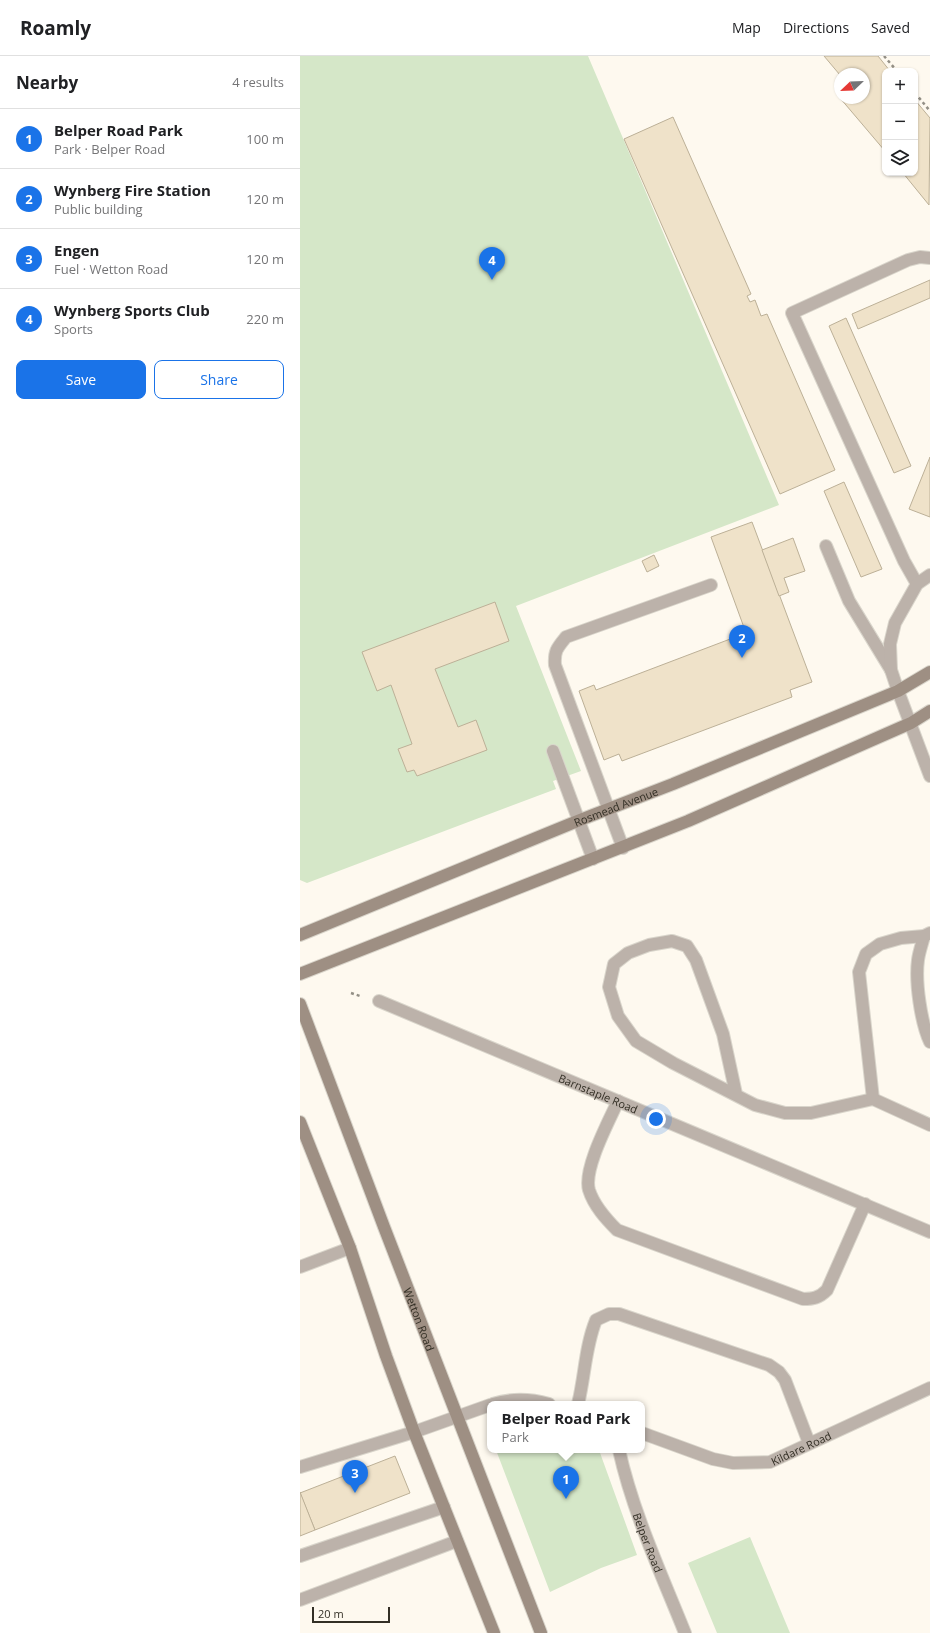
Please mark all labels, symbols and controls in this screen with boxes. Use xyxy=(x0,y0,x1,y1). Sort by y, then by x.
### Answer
text: Roamly xyxy=(20,15,91,41)
text: Map xyxy=(732,18,761,37)
text: Directions xyxy=(783,18,849,37)
text: Saved xyxy=(871,18,910,37)
north arrow xyxy=(834,68,870,104)
map controls xyxy=(882,68,918,176)
button: + xyxy=(882,68,918,104)
text: Nearby xyxy=(16,71,78,94)
text: 4 results xyxy=(232,73,284,91)
button: − xyxy=(882,104,918,140)
text: Belper Road Park xyxy=(54,120,183,140)
text: 1 xyxy=(25,130,33,148)
text: 100 m xyxy=(246,130,284,148)
text: Park · Belper Road xyxy=(54,140,165,158)
button: layers xyxy=(882,140,918,176)
text: Wynberg Fire Station xyxy=(54,180,211,200)
text: 2 xyxy=(25,190,33,208)
text: 120 m xyxy=(246,190,284,208)
text: Public building xyxy=(54,200,143,218)
text: Engen xyxy=(54,240,99,260)
pin: 4 xyxy=(479,247,505,280)
text: 3 xyxy=(25,250,33,268)
text: 120 m xyxy=(246,250,284,268)
text: Fuel · Wetton Road xyxy=(54,260,168,278)
text: Wynberg Sports Club xyxy=(54,300,210,320)
text: 4 xyxy=(25,310,33,328)
text: 220 m xyxy=(246,310,284,328)
text: Sports xyxy=(54,320,93,338)
button: Save xyxy=(16,360,146,399)
button: Share xyxy=(154,360,284,399)
pin: 2 xyxy=(729,625,755,658)
street label: Rosmead Avenue xyxy=(571,783,660,829)
street label: Barnstaple Road xyxy=(557,1070,640,1116)
your location xyxy=(646,1109,666,1129)
street label: Wetton Road xyxy=(401,1285,439,1353)
popup xyxy=(487,1401,645,1453)
text: Belper Road Park xyxy=(502,1408,630,1428)
street label: Kildare Road xyxy=(768,1427,833,1468)
text: Park xyxy=(502,1428,529,1446)
pin: 3 xyxy=(342,1460,368,1493)
pin: 1 xyxy=(553,1466,579,1499)
street label: Belper Road xyxy=(630,1511,667,1574)
scale bar xyxy=(312,1605,390,1624)
text: 20 m xyxy=(318,1606,344,1621)

